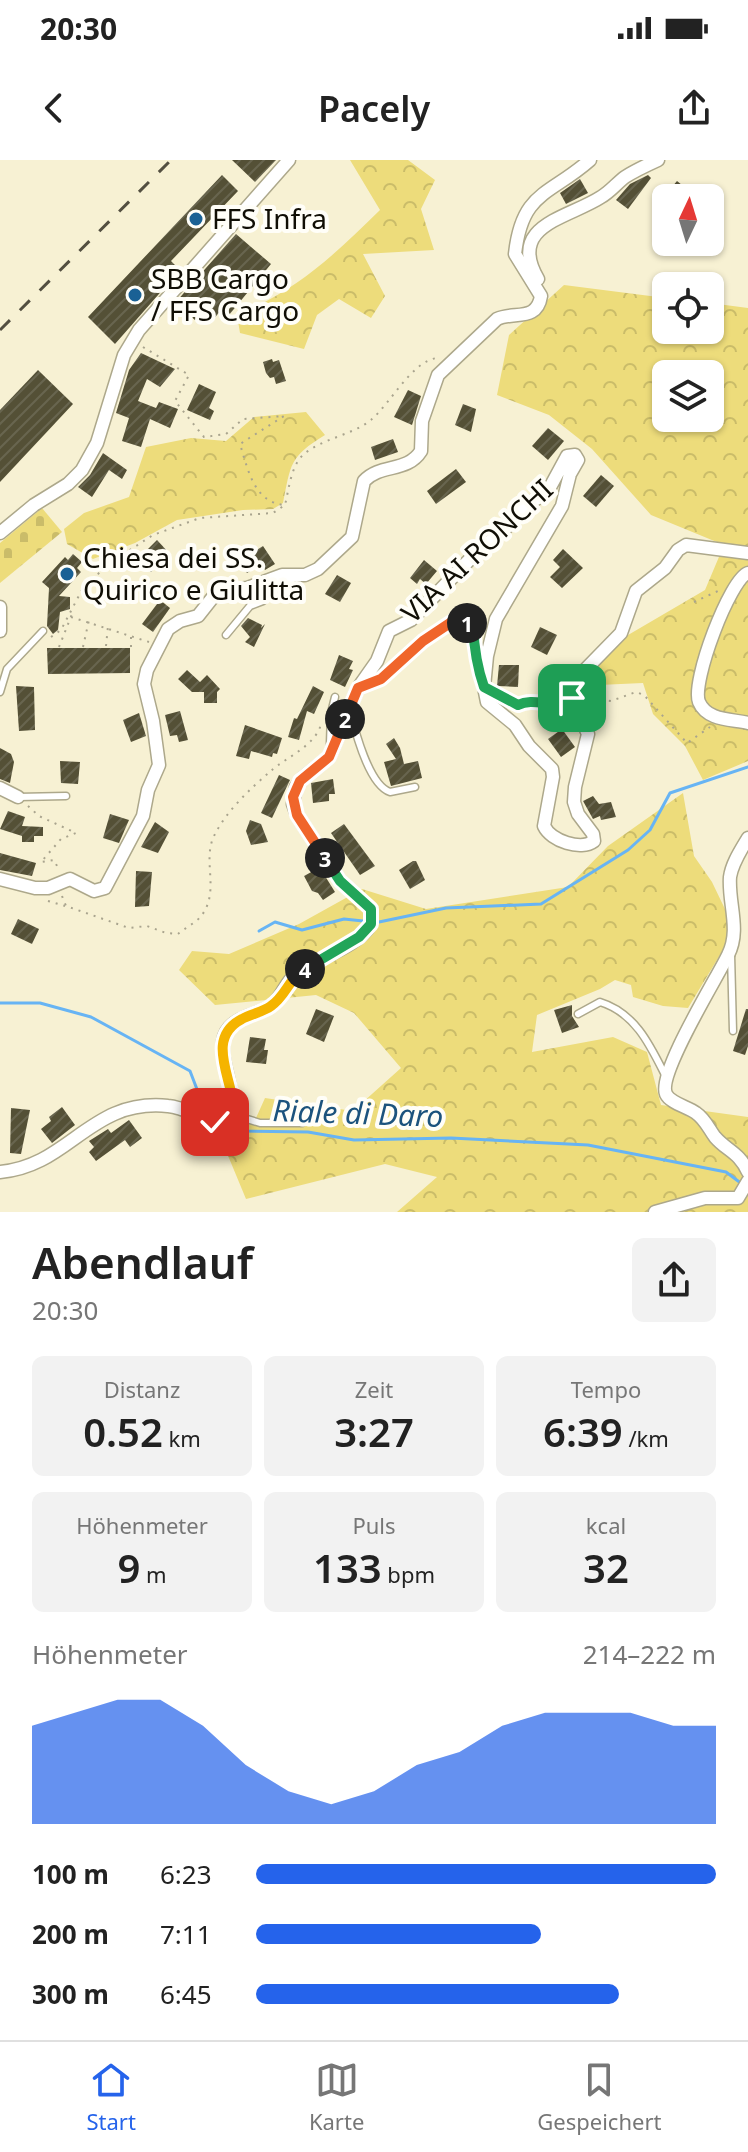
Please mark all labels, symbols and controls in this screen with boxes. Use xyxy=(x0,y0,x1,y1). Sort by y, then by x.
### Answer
text: 20:30 xyxy=(40,8,117,49)
text: Pacely xyxy=(318,84,430,133)
icon: back xyxy=(32,86,76,130)
icon: share xyxy=(672,86,716,130)
north arrow xyxy=(652,184,724,256)
map controls xyxy=(652,184,724,432)
place label: FFS Infra xyxy=(212,199,327,237)
marker: FFS Infra xyxy=(187,210,205,228)
place label: SBB Cargo / FFS Cargo xyxy=(151,259,299,329)
button: locate xyxy=(652,272,724,344)
marker: SBB Cargo / FFS Cargo xyxy=(126,286,144,304)
button: layers xyxy=(652,360,724,432)
street label: VIA AI RONCHI xyxy=(392,470,560,631)
place label: Chiesa dei SS. Quirico e Giulitta xyxy=(83,538,304,608)
marker: Chiesa dei SS. Quirico e Giulitta xyxy=(58,565,76,583)
pin: 1 xyxy=(447,603,487,643)
text: 1 xyxy=(461,608,473,638)
pin xyxy=(538,664,606,732)
icon: arrive xyxy=(550,676,594,720)
pin: 2 xyxy=(325,699,365,739)
text: 2 xyxy=(339,704,351,734)
pin: 3 xyxy=(305,838,345,878)
text: 3 xyxy=(319,843,331,873)
pin: 4 xyxy=(285,949,325,989)
text: 4 xyxy=(299,954,311,984)
pin xyxy=(181,1088,249,1156)
water label: Riale di Daro xyxy=(272,1089,444,1136)
icon: check xyxy=(193,1100,237,1144)
text: Abendlauf xyxy=(32,1232,253,1292)
button: share xyxy=(632,1238,716,1322)
text: 20:30 xyxy=(32,1292,98,1328)
text: Distanz xyxy=(104,1374,180,1404)
text: Zeit xyxy=(355,1374,393,1404)
text: Tempo xyxy=(571,1374,641,1404)
text: 0.52 xyxy=(83,1404,163,1459)
text: 3:27 xyxy=(334,1404,414,1459)
text: 6:39 xyxy=(543,1404,623,1459)
text: km xyxy=(163,1423,201,1453)
text: /km xyxy=(623,1423,669,1453)
text: Höhenmeter xyxy=(76,1510,208,1540)
text: Puls xyxy=(352,1510,396,1540)
text: kcal xyxy=(586,1510,626,1540)
text: 9 xyxy=(117,1540,140,1595)
text: 133 xyxy=(313,1540,382,1595)
text: 32 xyxy=(583,1540,629,1595)
text: m xyxy=(140,1559,167,1589)
text: bpm xyxy=(382,1559,435,1589)
text: Höhenmeter xyxy=(32,1636,188,1672)
text: 214–222 m xyxy=(583,1636,716,1672)
text: 100 m xyxy=(32,1856,109,1892)
text: 6:23 xyxy=(160,1856,212,1892)
text: 200 m xyxy=(32,1916,109,1952)
text: 7:11 xyxy=(160,1916,212,1952)
text: 300 m xyxy=(32,1976,109,2012)
text: 6:45 xyxy=(160,1976,212,2012)
tab: Start xyxy=(87,2058,136,2136)
tab: Karte xyxy=(309,2058,364,2136)
tab: Gespeichert xyxy=(537,2058,661,2136)

